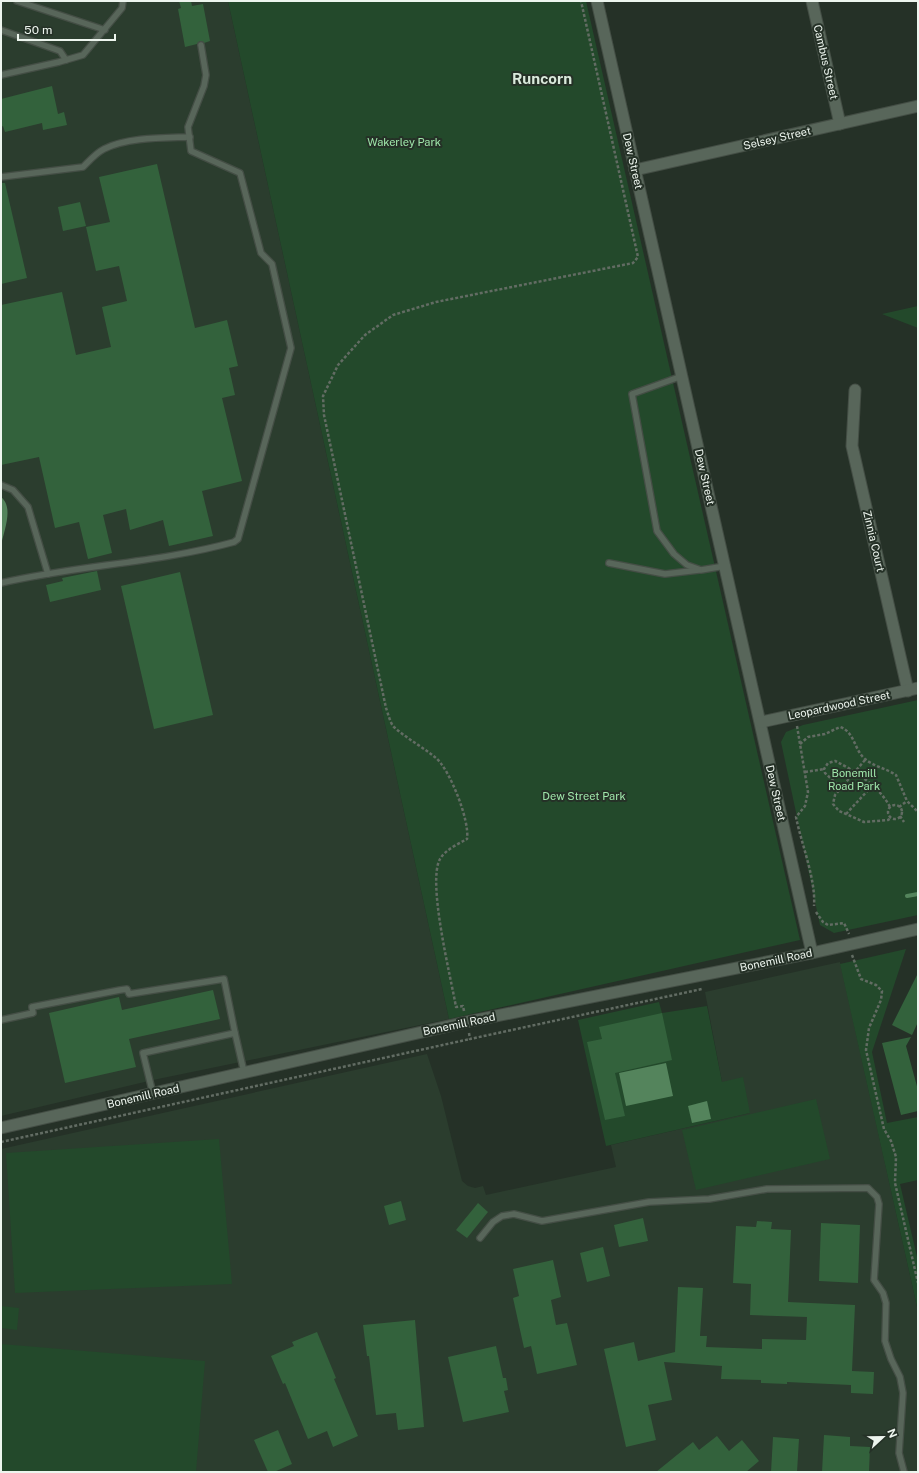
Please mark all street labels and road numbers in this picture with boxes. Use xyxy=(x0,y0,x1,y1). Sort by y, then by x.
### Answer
street label: Cambus Street xyxy=(812,23,840,101)
street label: Selsey Street xyxy=(742,124,812,152)
street label: Dew Street xyxy=(621,132,645,190)
street label: Dew Street xyxy=(693,448,717,506)
street label: Zinnia Court xyxy=(861,509,887,573)
street label: Leopardwood Street xyxy=(787,688,891,722)
street label: Dew Street xyxy=(764,764,788,822)
street label: Bonemill Road xyxy=(739,946,813,974)
street label: Bonemill Road xyxy=(422,1010,496,1038)
street label: Bonemill Road xyxy=(106,1082,180,1110)

